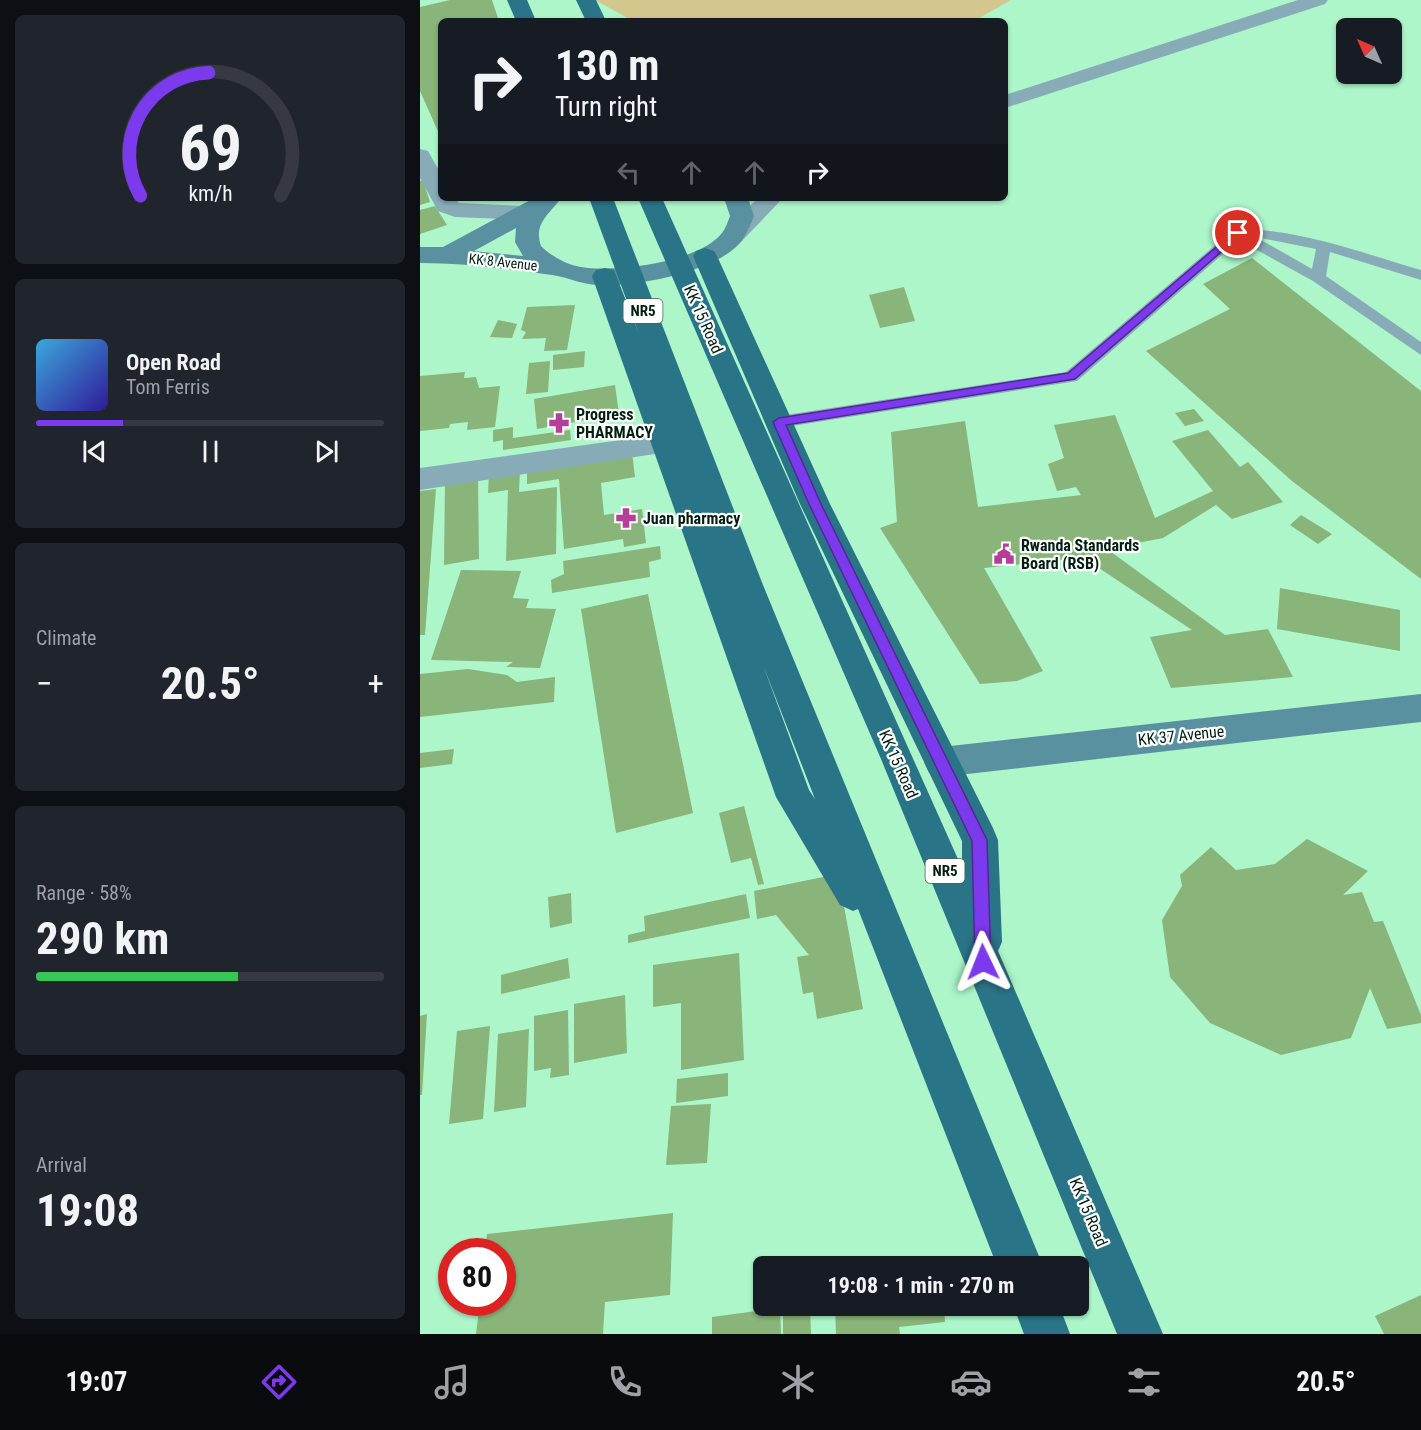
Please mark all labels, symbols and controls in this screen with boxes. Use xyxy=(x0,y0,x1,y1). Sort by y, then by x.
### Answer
north arrow xyxy=(1336,18,1402,84)
map controls xyxy=(1336,18,1402,84)
text: 130 m xyxy=(555,41,660,90)
icon: right xyxy=(456,42,534,120)
text: Turn right xyxy=(555,91,657,123)
text: 69 xyxy=(178,113,242,186)
icon: left xyxy=(612,156,645,189)
icon: ahead xyxy=(675,156,708,189)
icon: ahead xyxy=(738,156,771,189)
icon: right xyxy=(801,156,834,189)
text: km/h xyxy=(188,182,232,207)
pin xyxy=(1212,207,1263,258)
icon: arrive xyxy=(1221,216,1254,249)
street label: KK 8 Avenue xyxy=(468,250,539,274)
street label: KK 15 Road xyxy=(680,282,727,356)
road number: NR5 xyxy=(624,299,662,323)
text: Open Road xyxy=(126,350,221,375)
text: Tom Ferris xyxy=(126,375,210,399)
place label: Progress PHARMACY xyxy=(576,405,653,442)
pharmacy icon: Progress PHARMACY xyxy=(547,411,571,435)
icon: previous xyxy=(78,435,111,468)
icon: pause xyxy=(194,435,227,468)
icon: next xyxy=(310,435,343,468)
pharmacy icon: Juan pharmacy xyxy=(614,506,638,530)
place label: Juan pharmacy xyxy=(643,509,740,528)
place label: Rwanda Standards Board (RSB) xyxy=(1021,536,1139,573)
public building icon: Rwanda Standards Board (RSB) xyxy=(992,542,1016,566)
text: Climate xyxy=(36,626,96,650)
text: 20.5° xyxy=(161,657,259,710)
text: − xyxy=(36,664,53,703)
text: + xyxy=(368,664,384,703)
street label: KK 37 Avenue xyxy=(1137,722,1225,749)
street label: KK 15 Road xyxy=(875,727,922,801)
road number: NR5 xyxy=(926,859,964,883)
text: Range · 58% xyxy=(36,881,132,905)
text: 290 km xyxy=(36,912,169,965)
position arrow xyxy=(951,930,1015,994)
text: Arrival xyxy=(36,1153,87,1177)
street label: KK 15 Road xyxy=(1066,1175,1111,1249)
text: 19:08 xyxy=(36,1184,139,1237)
speed limit sign: 80 xyxy=(438,1238,516,1316)
text: 19:08 · 1 min · 270 m xyxy=(828,1273,1014,1298)
icon: directions xyxy=(258,1361,300,1403)
icon: music xyxy=(431,1361,473,1403)
icon: phone xyxy=(604,1361,646,1403)
icon: climate xyxy=(777,1361,819,1403)
icon: car xyxy=(950,1361,992,1403)
icon: filters xyxy=(1123,1361,1165,1403)
text: 19:07 xyxy=(65,1366,127,1398)
text: 20.5° xyxy=(1296,1366,1356,1398)

